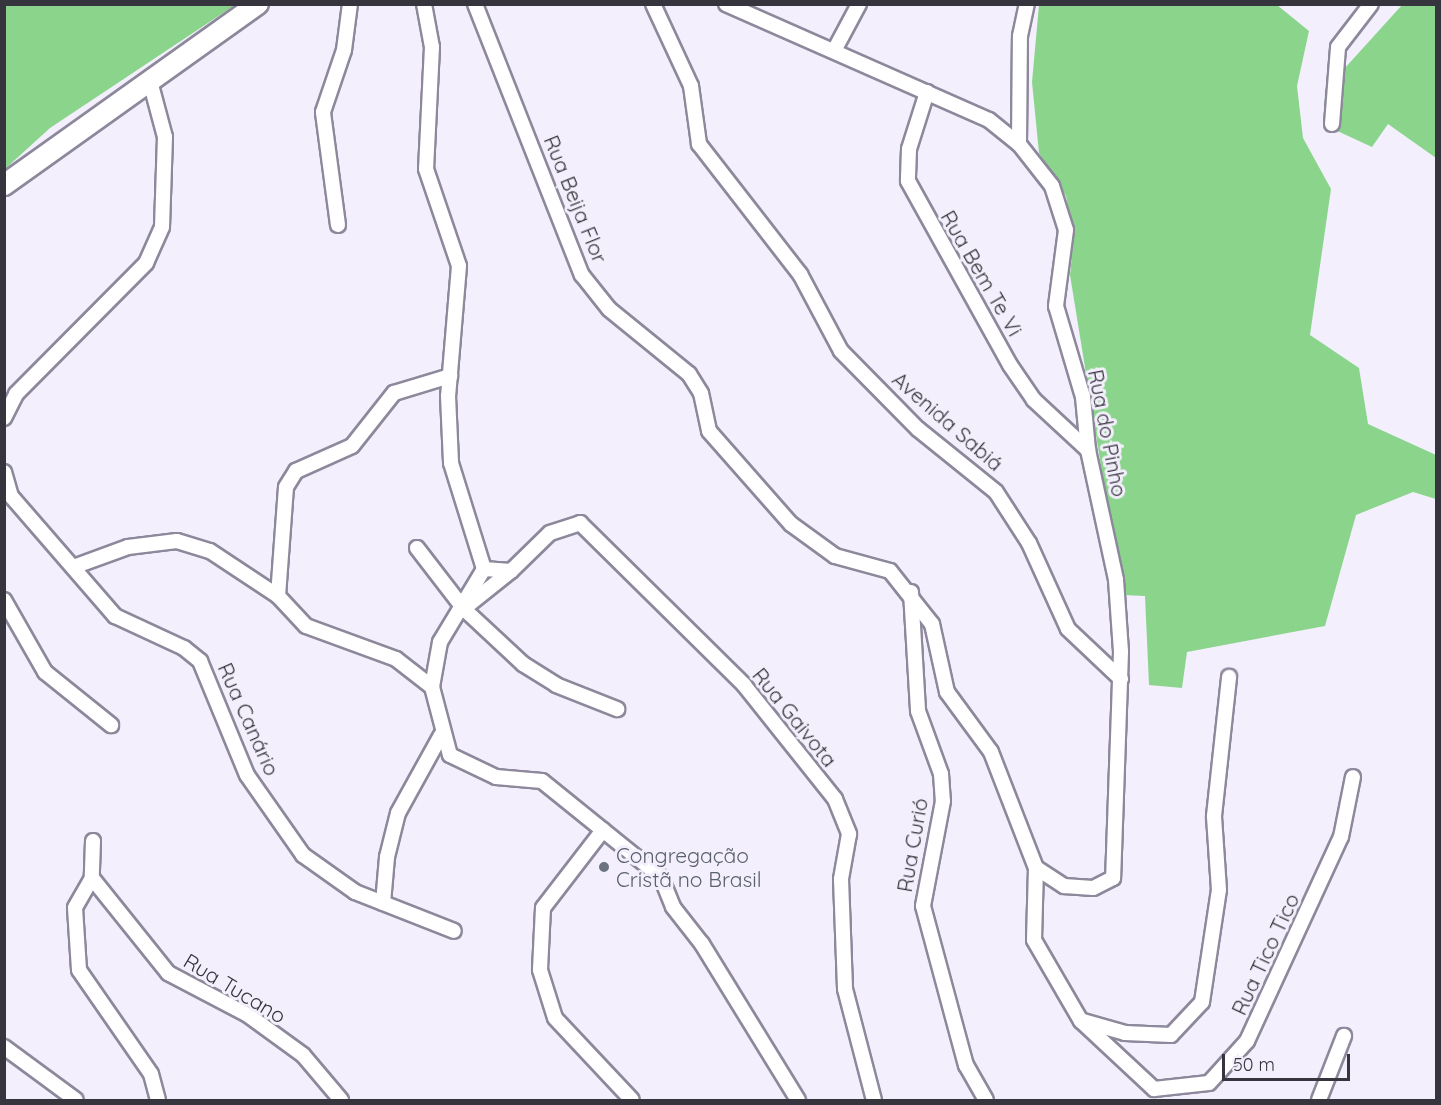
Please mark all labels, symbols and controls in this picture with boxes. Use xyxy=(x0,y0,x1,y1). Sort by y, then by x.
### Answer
street label: Rua Beija Flor xyxy=(539,131,613,267)
street label: Rua Bem Te Vi xyxy=(936,206,1028,340)
street label: Avenida Sabiá xyxy=(888,366,1008,476)
street label: Rua do Pinho xyxy=(1083,367,1133,499)
street label: Rua Canário xyxy=(213,659,285,779)
street label: Rua Gaivota xyxy=(747,662,843,772)
street label: Rua Curió xyxy=(891,796,933,894)
place label: Congregação Cristã no Brasil xyxy=(616,842,762,892)
marker: Congregação Cristã no Brasil xyxy=(597,860,611,874)
street label: Rua Tico Tico xyxy=(1226,889,1304,1019)
street label: Rua Tucano xyxy=(179,948,291,1028)
scale bar xyxy=(1225,1042,1352,1080)
text: 50 m xyxy=(1233,1053,1275,1076)

